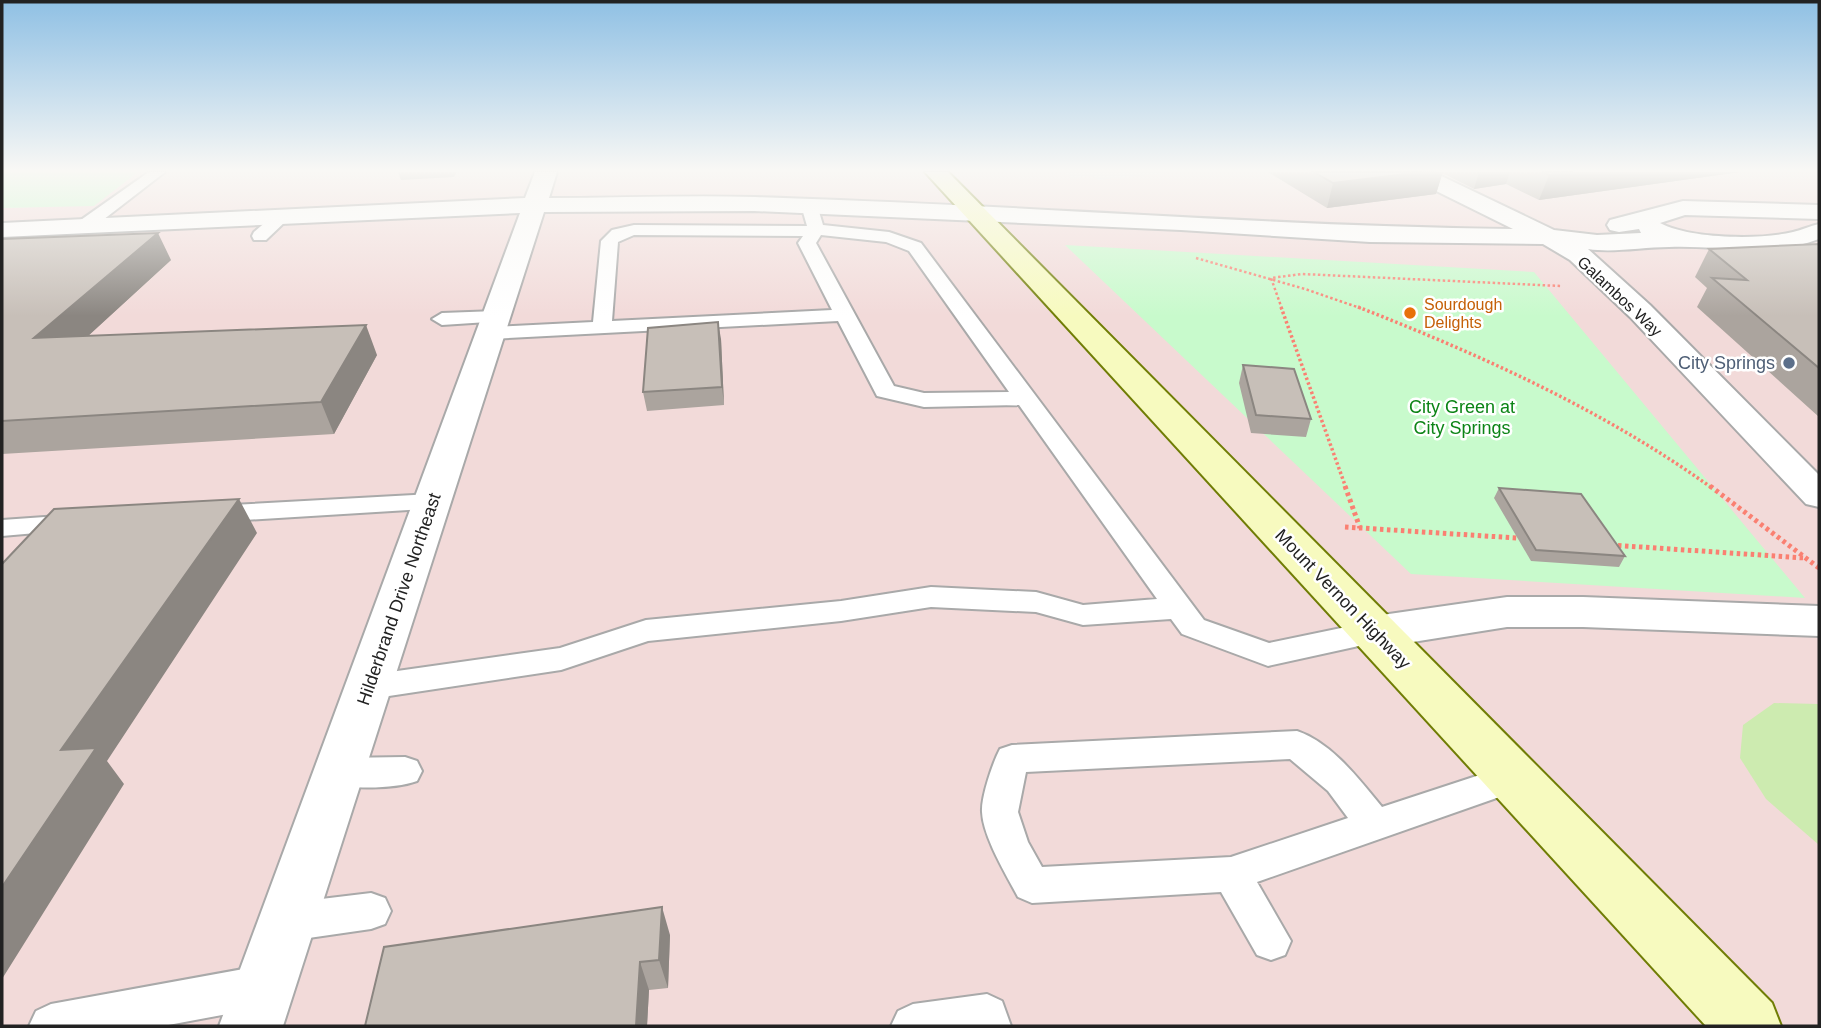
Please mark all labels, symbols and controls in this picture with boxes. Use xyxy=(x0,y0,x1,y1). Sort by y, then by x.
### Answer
street label: Galambos Way xyxy=(1574,253,1665,340)
place label: Sourdough Delights xyxy=(1424,296,1502,331)
marker: Sourdough Delights xyxy=(1402,305,1418,321)
place label: City Springs xyxy=(1678,353,1775,373)
marker: City Springs xyxy=(1781,355,1797,371)
park label: City Green at City Springs xyxy=(1409,397,1515,438)
street label: Hilderbrand Drive Northeast xyxy=(353,490,445,708)
street label: Mount Vernon Highway xyxy=(1271,525,1415,673)

